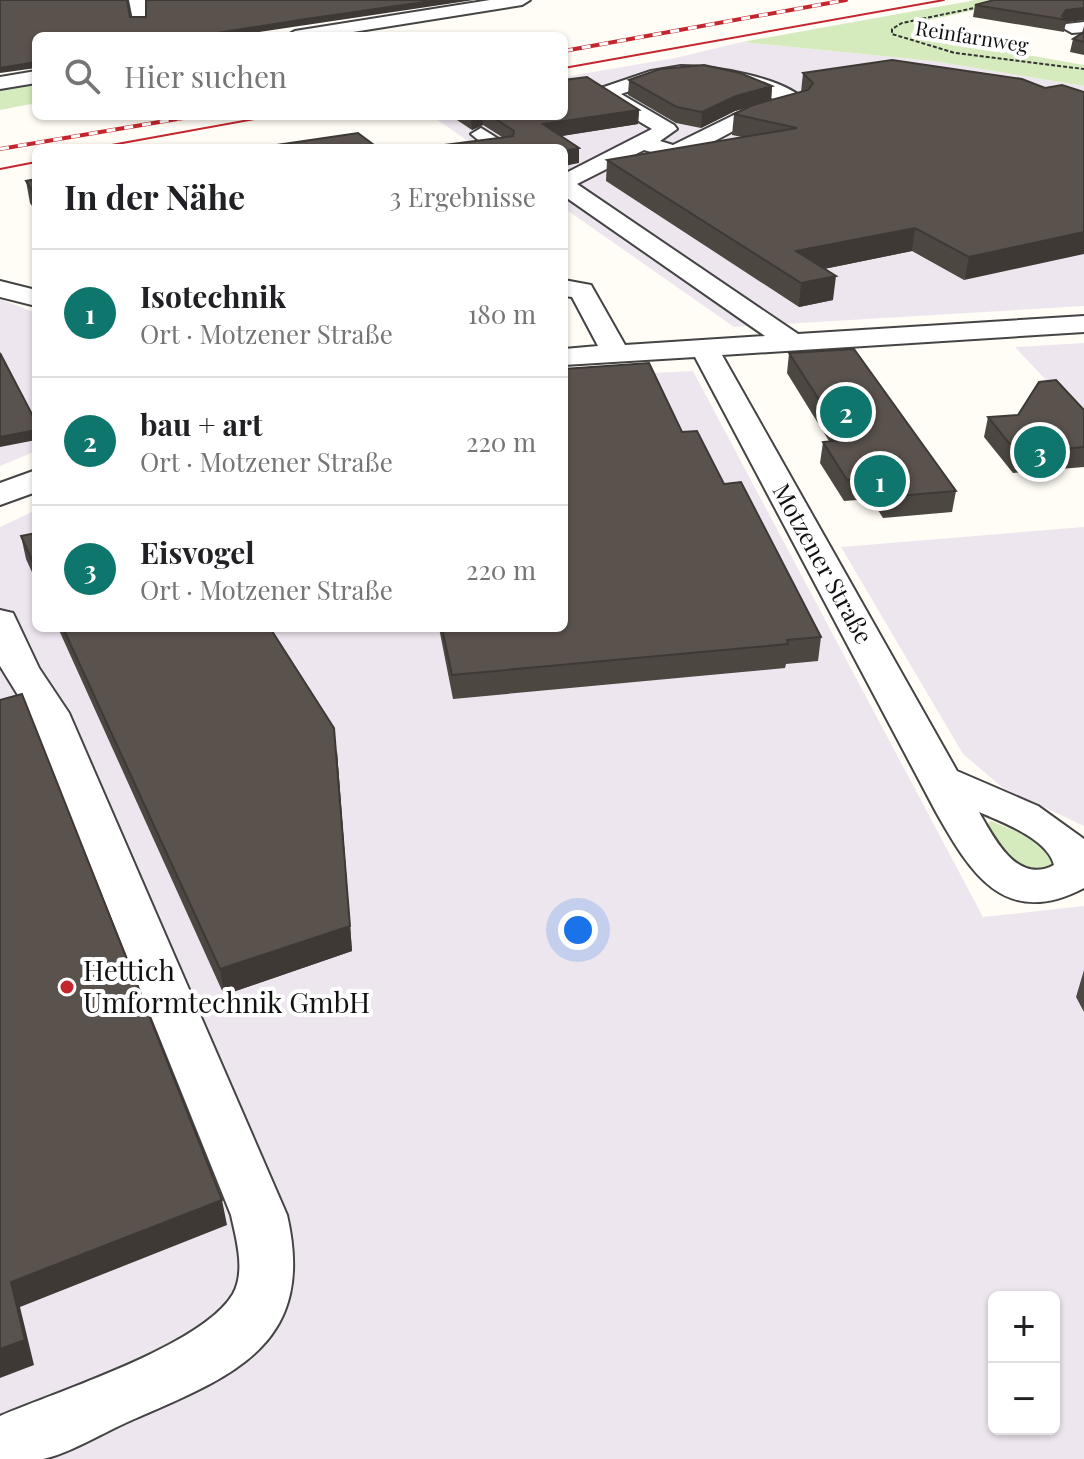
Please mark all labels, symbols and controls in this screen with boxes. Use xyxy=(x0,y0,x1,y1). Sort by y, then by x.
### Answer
street label: Reinfarnweg xyxy=(914,13,1031,58)
search box xyxy=(32,32,568,120)
icon: search xyxy=(60,54,104,98)
text: Hier suchen xyxy=(124,56,287,96)
text: In der Nähe xyxy=(64,173,245,219)
text: 3 Ergebnisse xyxy=(390,179,536,214)
text: Isotechnik xyxy=(140,276,286,316)
text: 1 xyxy=(85,296,95,331)
text: 180 m xyxy=(468,296,536,331)
text: Ort · Motzener Straße xyxy=(140,316,393,351)
pin: 2 xyxy=(820,382,872,442)
text: bau + art xyxy=(140,404,263,444)
pin: 3 xyxy=(1014,422,1066,482)
text: 2 xyxy=(83,424,97,459)
text: 220 m xyxy=(466,424,536,459)
text: Ort · Motzener Straße xyxy=(140,444,393,479)
pin: 1 xyxy=(854,451,906,511)
street label: Motzener Straße xyxy=(766,477,881,649)
text: Eisvogel xyxy=(140,532,255,572)
text: 3 xyxy=(84,552,96,587)
text: 220 m xyxy=(466,552,536,587)
text: Ort · Motzener Straße xyxy=(140,572,393,607)
your location xyxy=(558,910,598,950)
place label: Hettich Umformtechnik GmbH xyxy=(83,951,370,1020)
marker: Hettich Umformtechnik GmbH xyxy=(58,978,76,996)
map controls xyxy=(988,1291,1060,1435)
button: + xyxy=(988,1291,1060,1363)
button: − xyxy=(988,1363,1060,1435)

